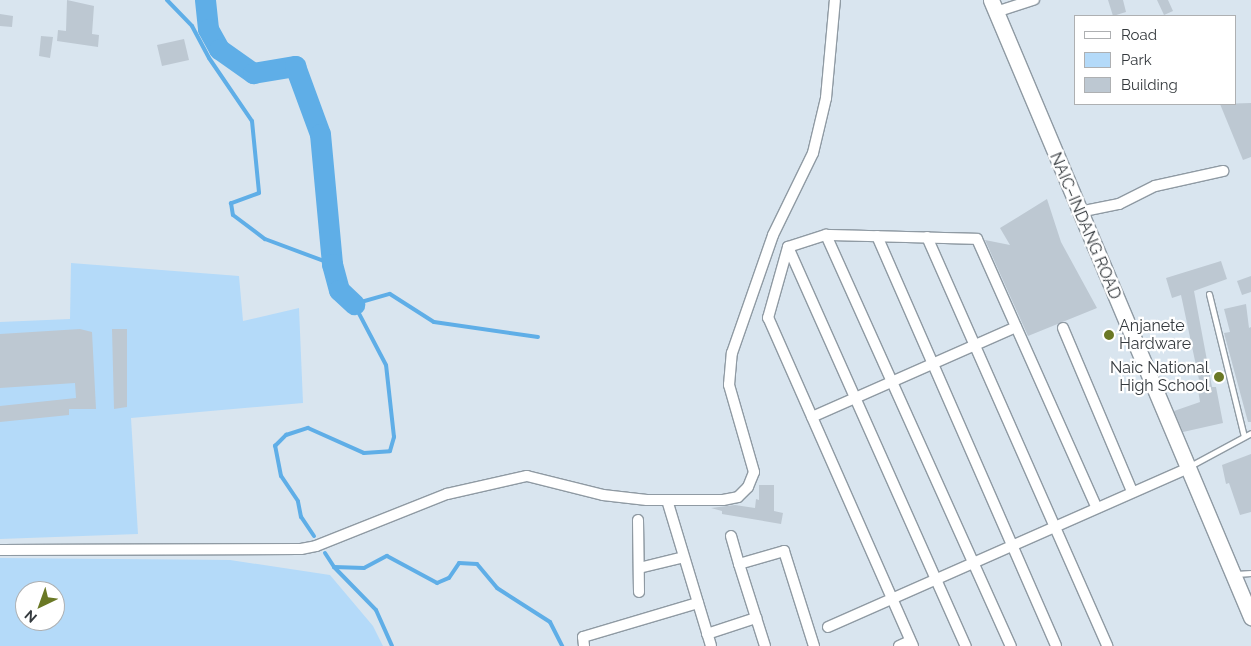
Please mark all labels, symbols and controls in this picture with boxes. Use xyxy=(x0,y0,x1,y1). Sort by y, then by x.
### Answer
legend xyxy=(1074,15,1236,105)
text: Road xyxy=(1121,26,1157,44)
text: Park xyxy=(1121,51,1152,69)
text: Building xyxy=(1121,76,1178,94)
street label: NAIC–INDANG ROAD xyxy=(1045,150,1125,302)
place label: Anjanete Hardware xyxy=(1119,316,1191,354)
marker: Anjanete Hardware xyxy=(1103,329,1115,341)
place label: Naic National High School xyxy=(1110,358,1209,396)
marker: Naic National High School xyxy=(1213,371,1225,383)
north arrow xyxy=(15,581,65,631)
text: N xyxy=(21,607,40,626)

